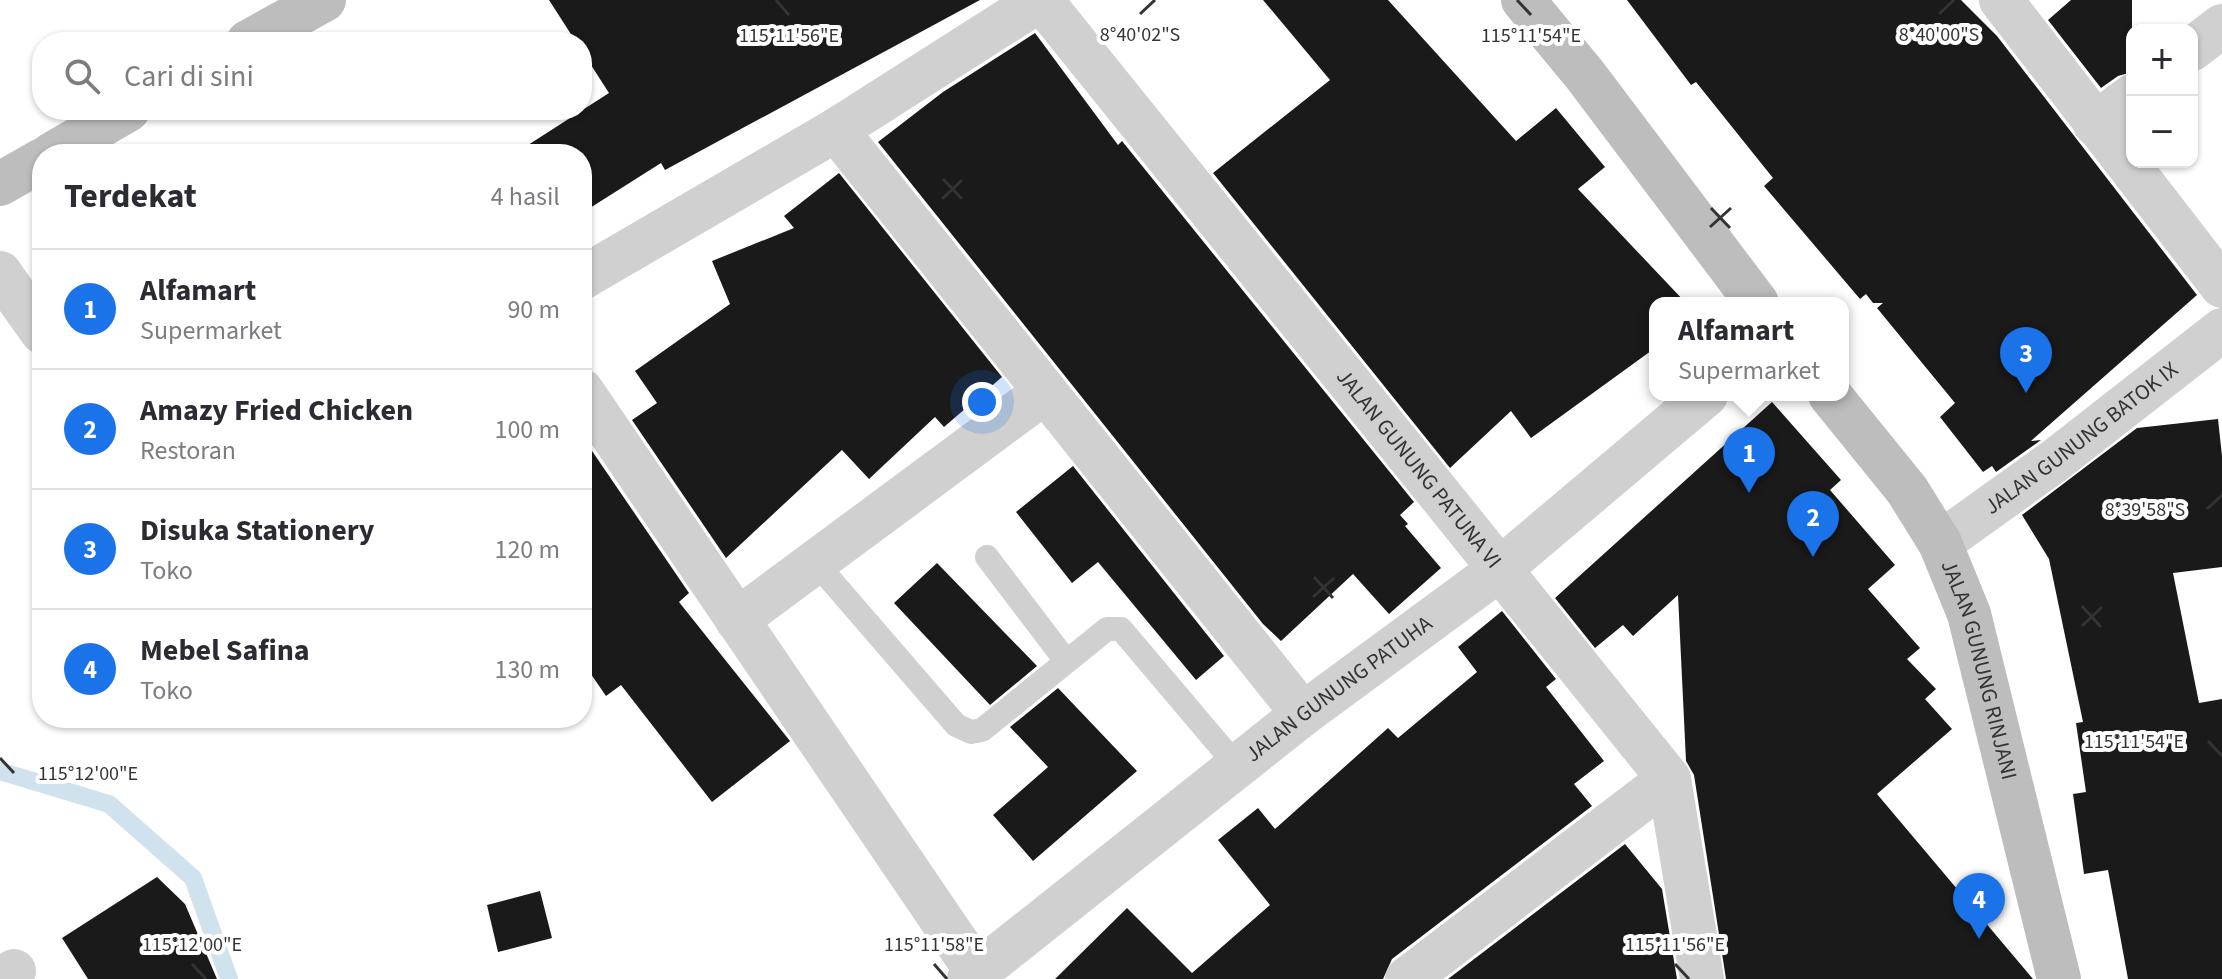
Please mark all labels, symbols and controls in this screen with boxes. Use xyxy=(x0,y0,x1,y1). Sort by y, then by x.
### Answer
text: 8°40'02"S xyxy=(1100,21,1180,49)
text: 8°40'00"S xyxy=(1899,21,1979,49)
text: 115°11'56"E xyxy=(739,22,839,50)
text: 115°11'54"E xyxy=(1481,22,1581,50)
map controls xyxy=(2126,24,2198,168)
button: + xyxy=(2126,24,2198,96)
search box xyxy=(32,32,592,120)
icon: search xyxy=(60,54,104,98)
text: Cari di sini xyxy=(124,55,254,98)
button: − xyxy=(2126,96,2198,168)
text: Terdekat xyxy=(64,172,197,221)
text: 4 hasil xyxy=(491,178,560,215)
text: Alfamart xyxy=(140,269,256,312)
text: 1 xyxy=(83,291,97,328)
text: 90 m xyxy=(507,291,560,328)
popup xyxy=(1649,297,1849,401)
text: Alfamart xyxy=(1678,309,1794,352)
text: Supermarket xyxy=(140,312,282,349)
pin: 3 xyxy=(2000,327,2052,393)
text: Supermarket xyxy=(1678,352,1820,389)
street label: JALAN GUNUNG BATOK IX xyxy=(1978,354,2185,522)
street label: JALAN GUNUNG PATUNA VI xyxy=(1328,362,1509,575)
your location xyxy=(962,382,1002,422)
text: Amazy Fried Chicken xyxy=(140,389,413,432)
text: 2 xyxy=(83,411,97,448)
text: 100 m xyxy=(494,411,560,448)
pin: 1 xyxy=(1723,427,1775,493)
text: Restoran xyxy=(140,432,236,469)
pin: 2 xyxy=(1787,491,1839,557)
text: 8°39'58"S xyxy=(2105,496,2185,524)
text: Disuka Stationery xyxy=(140,509,375,552)
text: 3 xyxy=(83,531,97,568)
text: 120 m xyxy=(494,531,560,568)
text: Toko xyxy=(140,552,193,589)
street label: JALAN GUNUNG RINJANI xyxy=(1933,555,2025,783)
street label: JALAN GUNUNG PATUHA xyxy=(1238,608,1439,770)
text: Mebel Safina xyxy=(140,629,310,672)
text: 4 xyxy=(83,651,97,688)
text: 130 m xyxy=(494,651,560,688)
text: Toko xyxy=(140,672,193,709)
text: 115°11'54"E xyxy=(2084,728,2184,756)
text: 115°12'00"E xyxy=(38,760,138,788)
pin: 4 xyxy=(1953,873,2005,939)
text: 115°12'00"E xyxy=(142,931,242,959)
text: 115°11'58"E xyxy=(884,931,984,959)
text: 115°11'56"E xyxy=(1625,931,1725,959)

